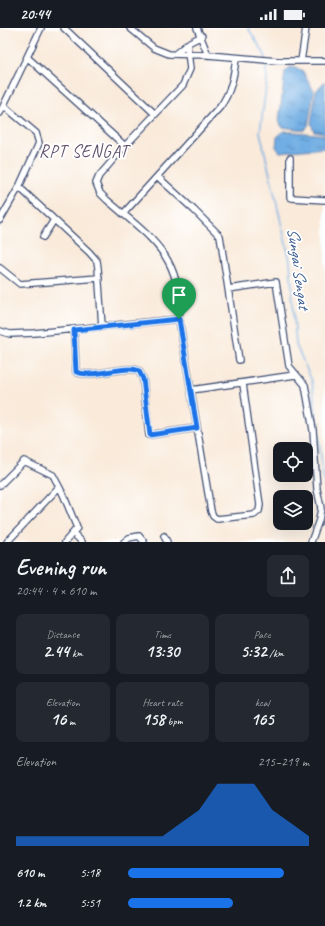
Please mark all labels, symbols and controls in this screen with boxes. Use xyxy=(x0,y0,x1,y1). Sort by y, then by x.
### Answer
text: 20:44 xyxy=(20,5,50,24)
district label: RPT SENGAT xyxy=(39,141,131,162)
water label: Sungai Sengat xyxy=(282,226,315,313)
pin xyxy=(162,278,196,319)
icon: arrive xyxy=(168,284,190,306)
map controls xyxy=(273,442,313,530)
button: locate xyxy=(273,442,313,482)
button: layers xyxy=(273,490,313,530)
text: Evening run xyxy=(16,554,106,582)
button: share xyxy=(267,555,309,597)
text: 20:44 · 4 × 610 m xyxy=(16,583,97,599)
text: Distance xyxy=(46,627,79,641)
text: Time xyxy=(154,627,171,641)
text: Pace xyxy=(254,627,271,641)
text: 2.44 xyxy=(43,641,69,662)
text: 13:30 xyxy=(146,641,179,662)
text: 5:32 xyxy=(241,641,267,662)
text: km xyxy=(69,646,83,660)
text: /km xyxy=(267,646,284,660)
text: Elevation xyxy=(46,695,80,709)
text: Heart rate xyxy=(142,695,183,709)
text: kcal xyxy=(255,695,269,709)
text: 16 xyxy=(51,709,66,730)
text: 158 xyxy=(142,709,165,730)
text: 165 xyxy=(251,709,274,730)
text: m xyxy=(66,714,75,728)
text: bpm xyxy=(165,714,183,728)
text: Elevation xyxy=(16,754,56,770)
text: 215–219 m xyxy=(258,754,309,770)
text: 610 m xyxy=(16,865,44,881)
text: 5:18 xyxy=(80,865,100,881)
text: 1.2 km xyxy=(16,895,46,911)
text: 5:51 xyxy=(80,895,100,911)

